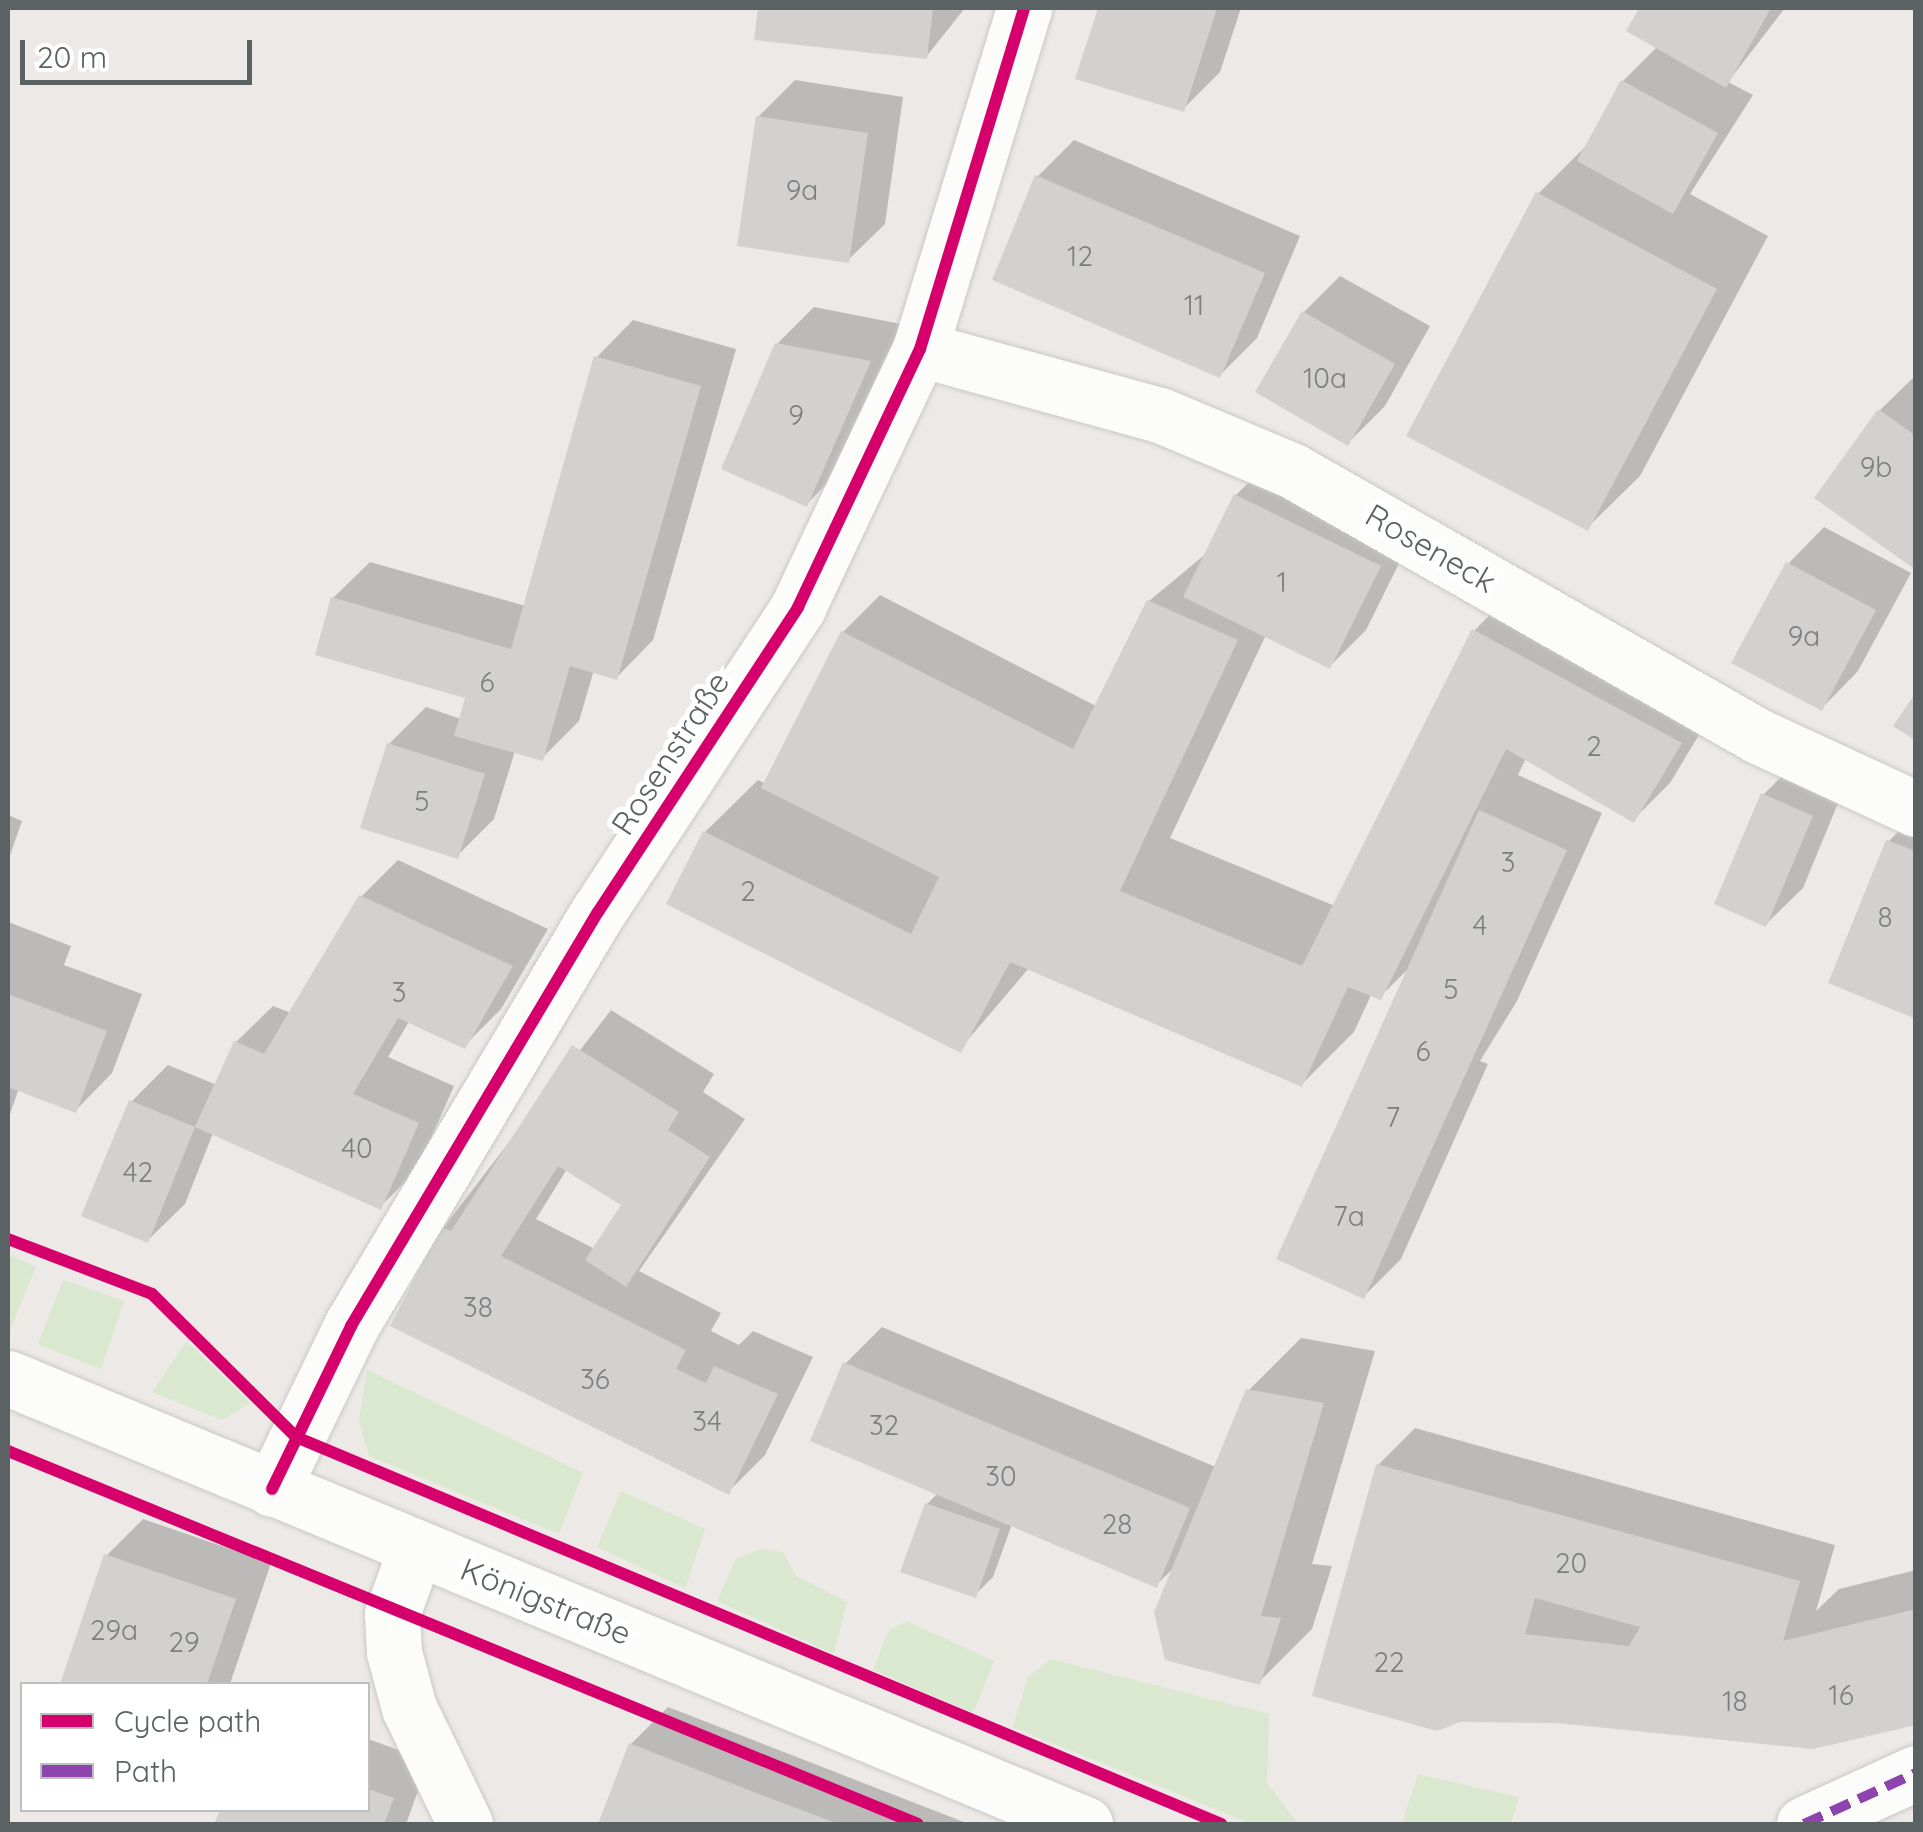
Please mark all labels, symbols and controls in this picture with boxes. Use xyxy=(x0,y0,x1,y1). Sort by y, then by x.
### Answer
scale bar xyxy=(25,20,258,82)
text: 20 m xyxy=(37,38,107,76)
house number: 9a xyxy=(786,173,818,207)
house number: 12 xyxy=(1067,239,1093,273)
house number: 11 xyxy=(1184,288,1204,322)
house number: 10a xyxy=(1303,361,1347,395)
house number: 9 xyxy=(788,398,804,432)
house number: 9b xyxy=(1860,450,1892,484)
street label: Roseneck xyxy=(1359,495,1503,601)
house number: 1 xyxy=(1277,565,1287,599)
house number: 9a xyxy=(1788,619,1820,653)
street label: Rosenstraße xyxy=(603,664,737,842)
house number: 6 xyxy=(479,665,495,699)
house number: 2 xyxy=(1586,729,1602,763)
house number: 5 xyxy=(414,784,430,818)
house number: 3 xyxy=(1501,845,1515,879)
house number: 2 xyxy=(740,874,756,908)
house number: 8 xyxy=(1877,900,1893,934)
house number: 4 xyxy=(1473,908,1487,942)
house number: 5 xyxy=(1443,972,1459,1006)
house number: 3 xyxy=(392,975,406,1009)
house number: 6 xyxy=(1415,1034,1431,1068)
house number: 7 xyxy=(1386,1100,1400,1134)
house number: 40 xyxy=(341,1131,373,1165)
house number: 42 xyxy=(123,1155,153,1189)
house number: 7a xyxy=(1333,1199,1365,1233)
house number: 38 xyxy=(463,1290,493,1324)
house number: 36 xyxy=(580,1362,610,1396)
house number: 34 xyxy=(692,1404,722,1438)
house number: 32 xyxy=(869,1408,899,1442)
house number: 30 xyxy=(985,1459,1017,1493)
house number: 28 xyxy=(1102,1507,1132,1541)
house number: 20 xyxy=(1555,1546,1587,1580)
street label: Königstraße xyxy=(455,1549,637,1653)
house number: 29a xyxy=(90,1613,138,1647)
house number: 29 xyxy=(168,1625,200,1659)
house number: 22 xyxy=(1373,1645,1405,1679)
house number: 16 xyxy=(1828,1678,1854,1712)
legend xyxy=(20,1682,370,1812)
house number: 18 xyxy=(1722,1684,1748,1718)
text: Cycle path xyxy=(114,1702,261,1740)
text: Path xyxy=(114,1752,177,1790)

